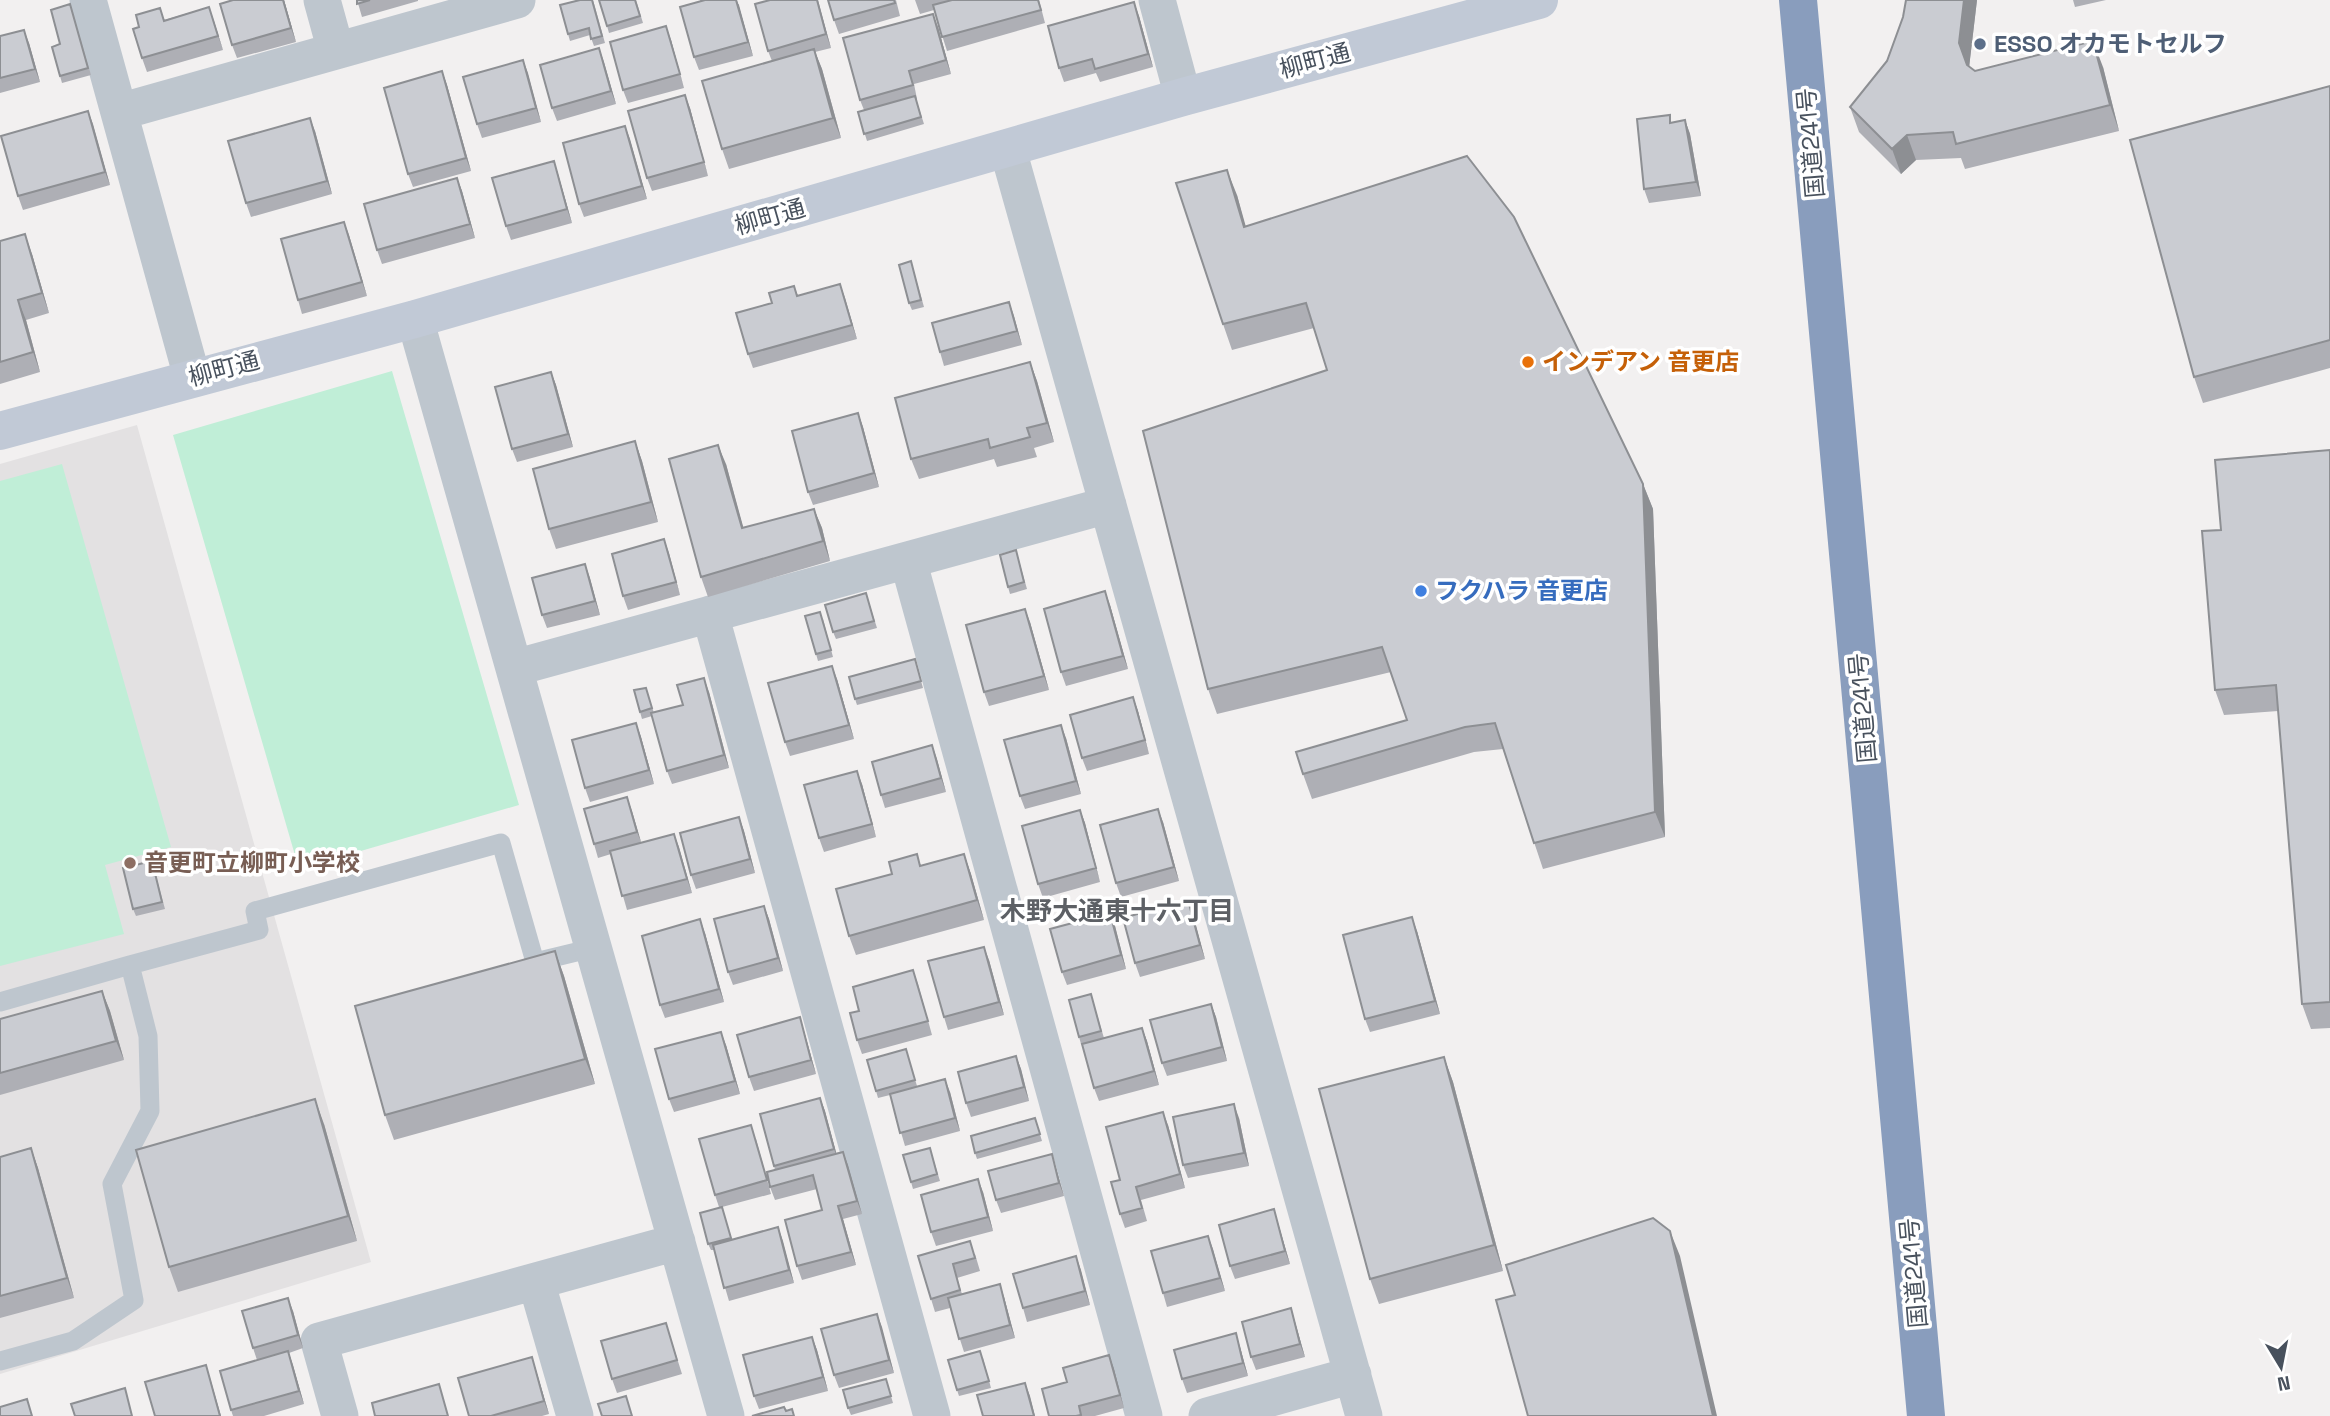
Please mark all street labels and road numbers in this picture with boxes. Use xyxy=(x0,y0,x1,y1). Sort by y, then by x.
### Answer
street label: 柳町通 xyxy=(1276,36,1354,85)
street label: 国道241号 xyxy=(1790,87,1831,199)
street label: 柳町通 xyxy=(731,192,809,241)
street label: 柳町通 xyxy=(185,344,263,393)
street label: 国道241号 xyxy=(1842,652,1883,764)
street label: 国道241号 xyxy=(1893,1217,1934,1329)

